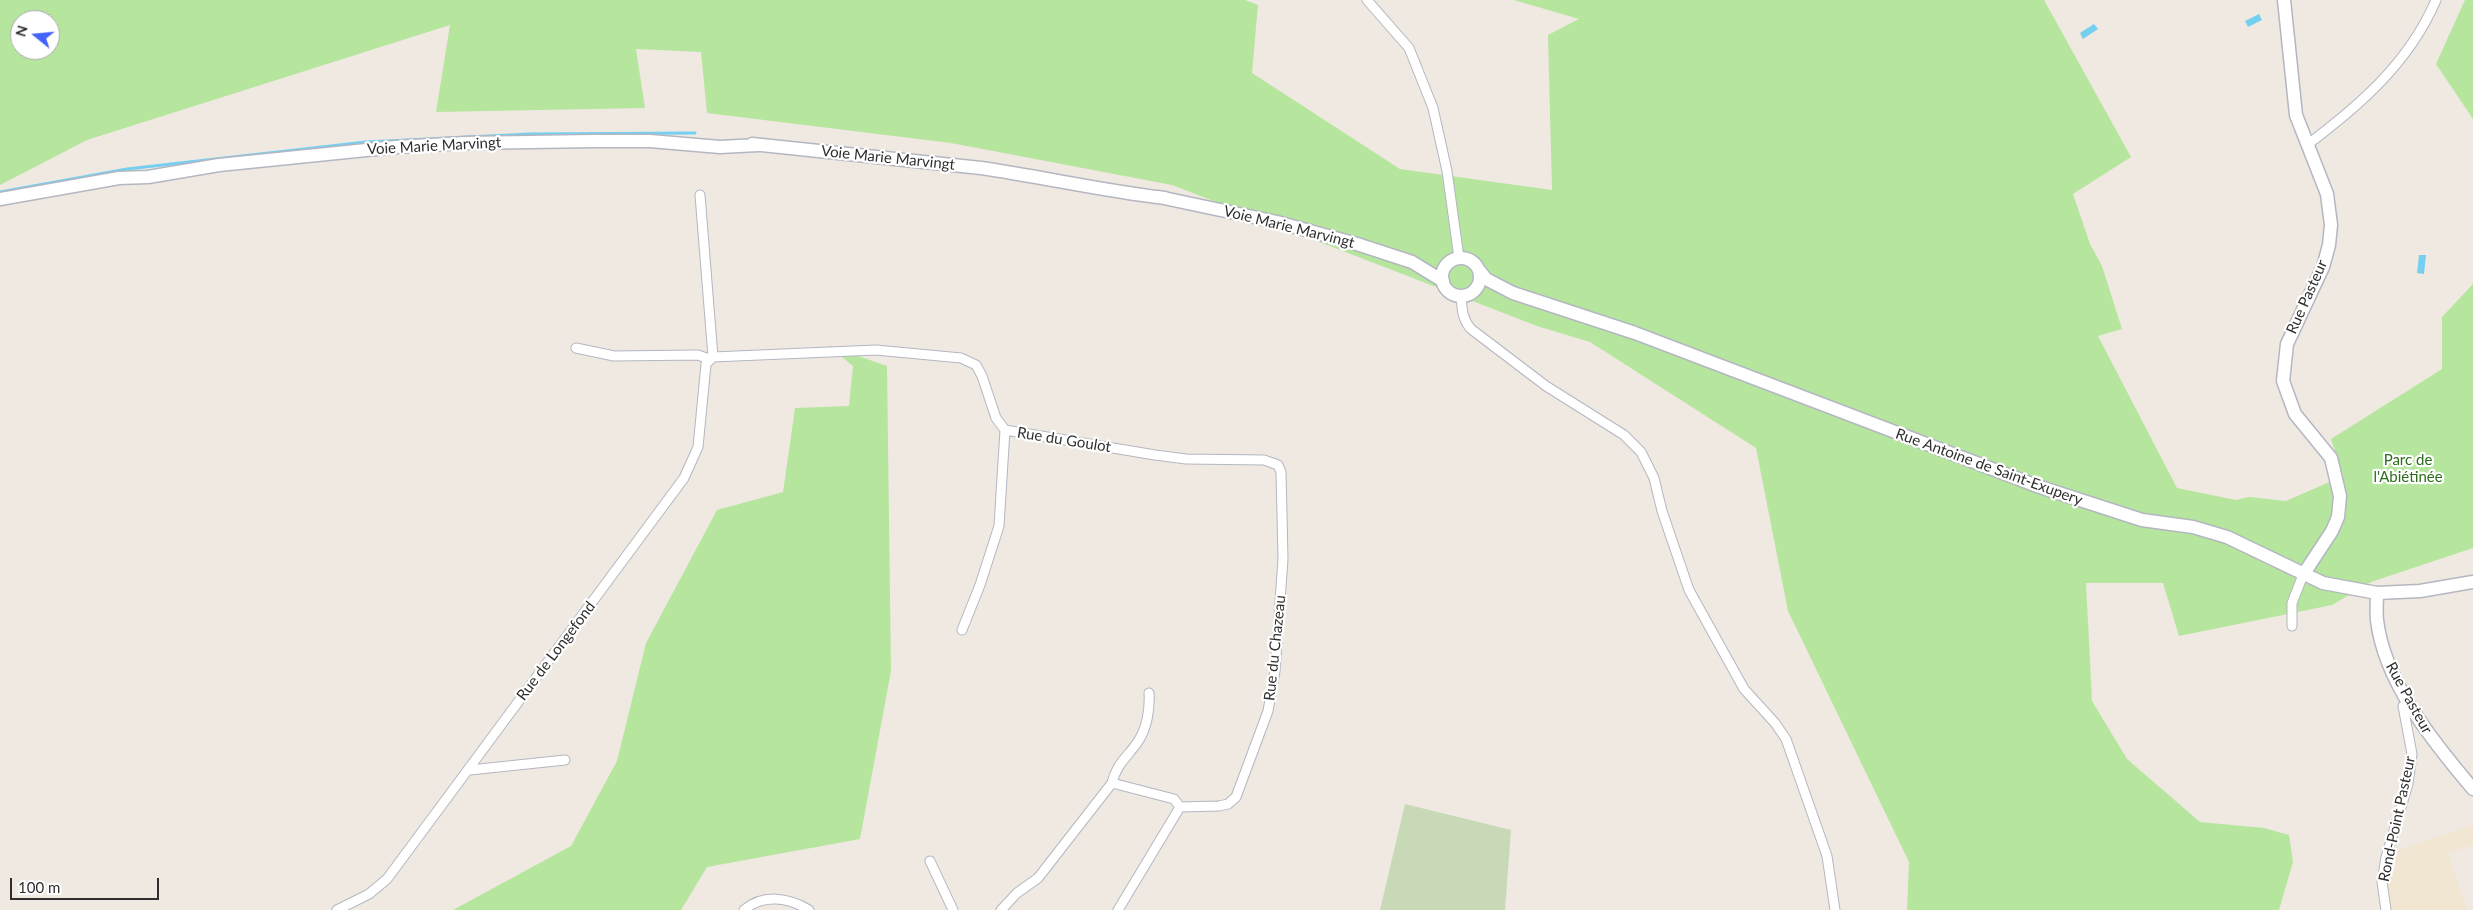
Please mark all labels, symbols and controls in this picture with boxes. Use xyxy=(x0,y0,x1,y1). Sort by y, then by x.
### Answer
north arrow xyxy=(10,10,60,60)
text: N xyxy=(11,23,31,38)
street label: Voie Marie Marvingt xyxy=(366,133,502,159)
street label: Voie Marie Marvingt xyxy=(820,142,956,174)
street label: Voie Marie Marvingt xyxy=(1222,202,1356,252)
street label: Rue Pasteur xyxy=(2283,257,2331,337)
street label: Rue du Goulot xyxy=(1016,424,1112,456)
street label: Rue Antoine de Saint-Exupery xyxy=(1893,425,2085,509)
park label: Parc de l'Abiétinée xyxy=(2373,451,2443,486)
street label: Rue du Chazeau xyxy=(1261,594,1289,702)
street label: Rue de Longefond xyxy=(513,598,599,704)
street label: Rue Pasteur xyxy=(2382,659,2436,737)
street label: Rond-Point Pasteur xyxy=(2375,755,2419,883)
scale bar xyxy=(12,868,161,900)
text: 100 m xyxy=(18,878,60,896)

